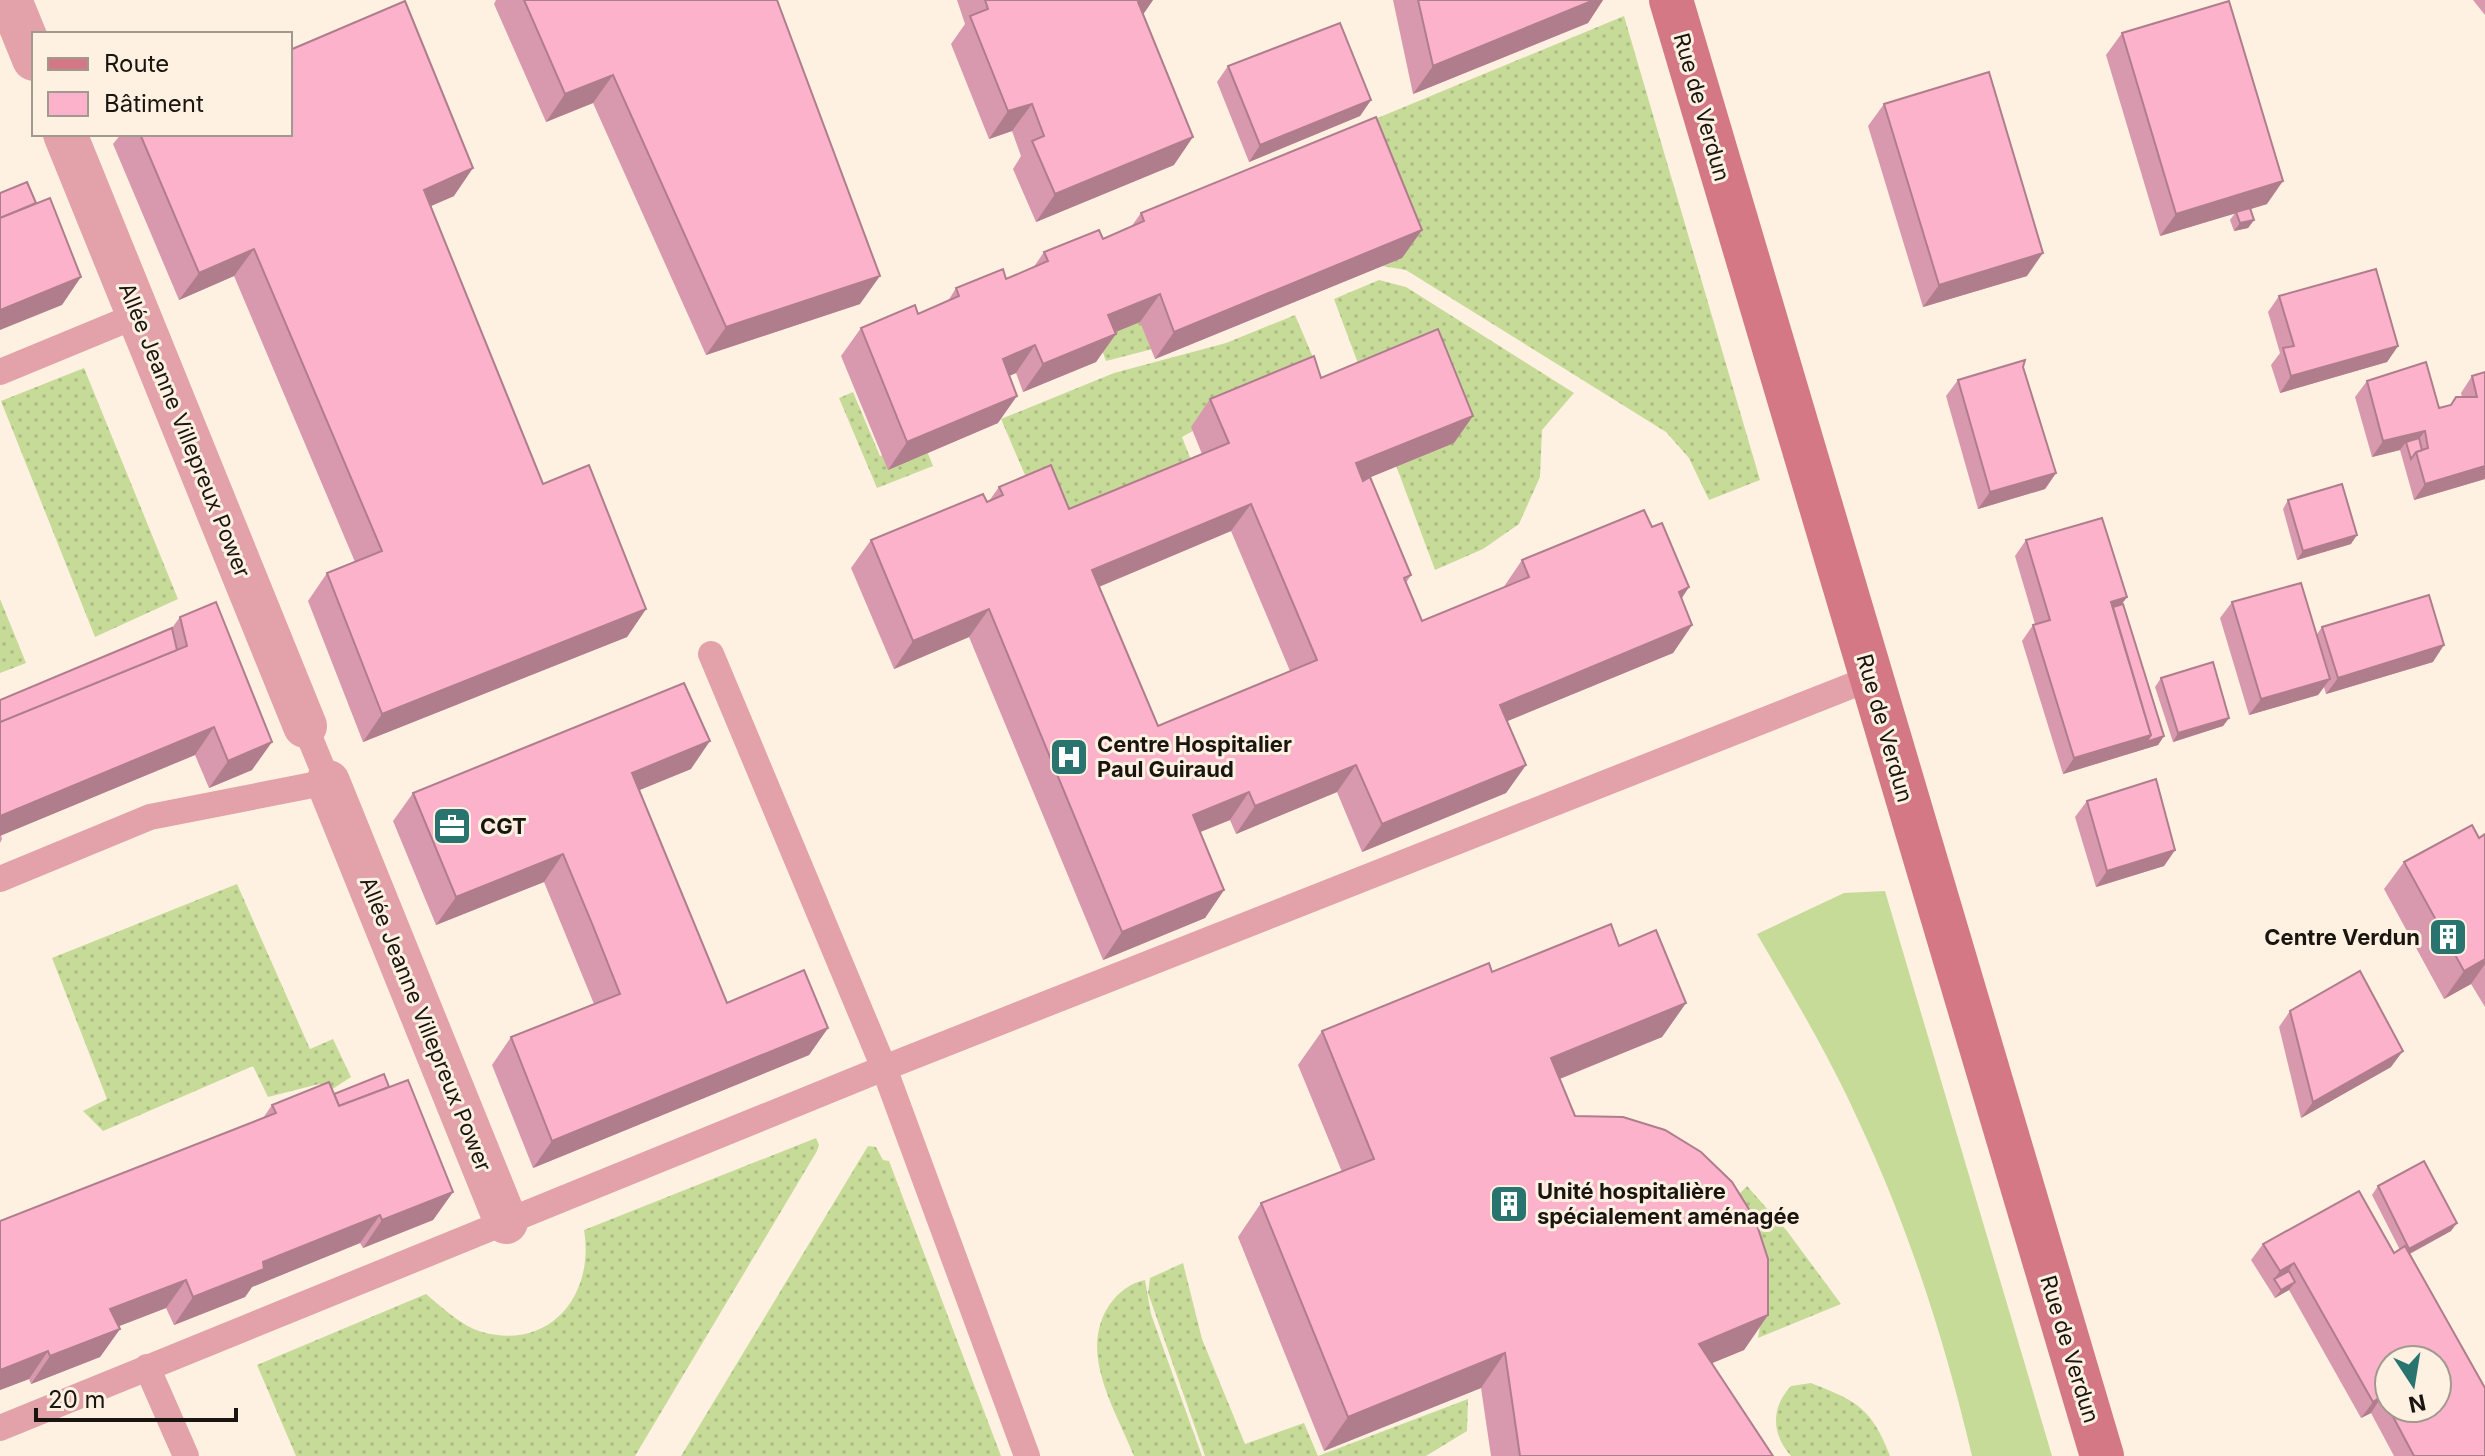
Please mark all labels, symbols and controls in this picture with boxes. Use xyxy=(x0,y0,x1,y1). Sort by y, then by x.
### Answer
street label: Rue de Verdun xyxy=(1668,30,1736,184)
legend xyxy=(32,32,292,136)
text: Route xyxy=(104,49,169,78)
text: Bâtiment xyxy=(104,89,204,118)
street label: Allée Jeanne Villepreux Power xyxy=(114,279,256,581)
street label: Rue de Verdun xyxy=(1851,651,1919,805)
place label: Centre Hospitalier Paul Guiraud xyxy=(1097,731,1292,782)
hospital icon: Centre Hospitalier Paul Guiraud xyxy=(1048,736,1090,778)
office icon: CGT xyxy=(431,805,473,847)
place label: CGT xyxy=(480,813,527,839)
street label: Allée Jeanne Villepreux Power xyxy=(355,873,497,1175)
building icon: Centre Verdun xyxy=(2427,916,2469,958)
place label: Centre Verdun xyxy=(2264,924,2420,950)
place label: Unité hospitalière spécialement aménagée xyxy=(1537,1178,1800,1229)
building icon: Unité hospitalière spécialement aménagée xyxy=(1488,1183,1530,1225)
street label: Rue de Verdun xyxy=(2035,1272,2105,1426)
north arrow xyxy=(2373,1344,2453,1424)
scale bar xyxy=(36,1372,236,1422)
text: 20 m xyxy=(48,1385,106,1414)
text: N xyxy=(2406,1389,2428,1418)

